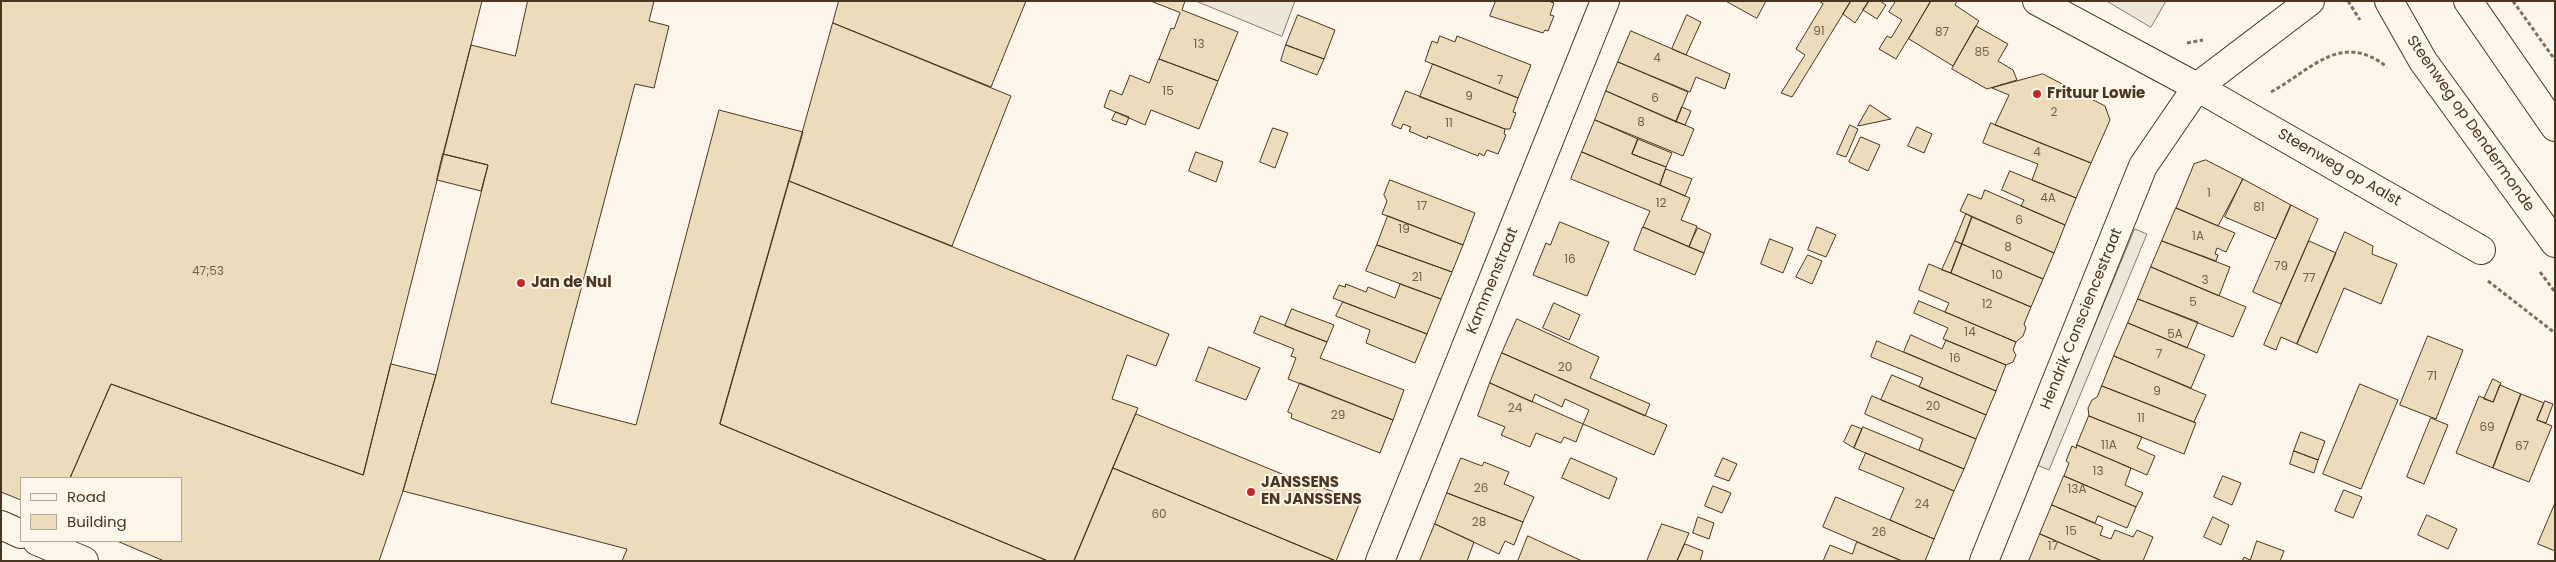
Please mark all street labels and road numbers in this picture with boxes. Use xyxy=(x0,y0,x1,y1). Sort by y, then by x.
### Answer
street label: Steenweg op Dendermonde xyxy=(2402,33,2538,215)
street label: Steenweg op Aalst xyxy=(2274,125,2404,211)
street label: Kammenstraat xyxy=(1463,225,1523,337)
street label: Hendrik Consciencestraat xyxy=(2037,226,2127,412)

